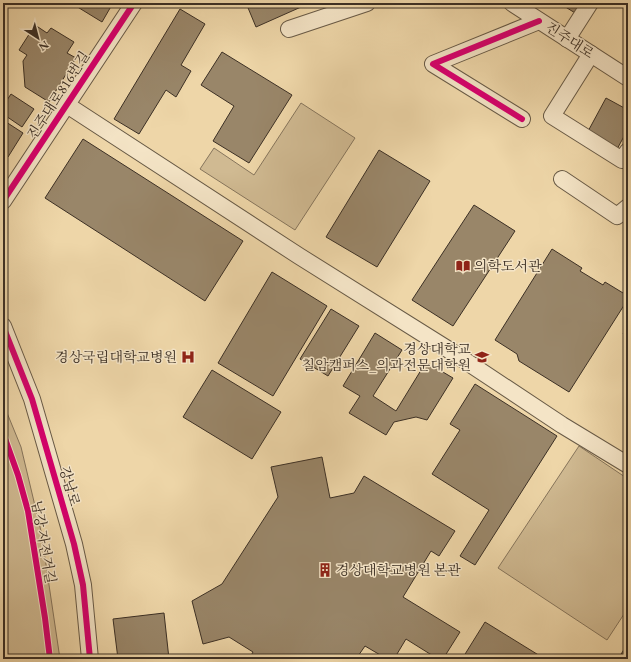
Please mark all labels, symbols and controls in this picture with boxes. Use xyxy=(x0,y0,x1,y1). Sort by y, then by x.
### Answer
north arrow xyxy=(18,18,58,58)
street label: 진주대로 xyxy=(542,18,598,63)
text: N xyxy=(36,38,52,54)
street label: 진주대로816번길 xyxy=(23,48,93,142)
place label: 의학도서관 xyxy=(474,257,542,275)
library icon: 의학도서관 xyxy=(455,258,471,274)
place label: 경상대학교 칠암캠퍼스_의과전문대학원 xyxy=(302,340,471,374)
place label: 경상국립대학교병원 xyxy=(55,348,177,366)
hospital icon: 경상국립대학교병원 xyxy=(180,349,196,365)
school or university icon: 경상대학교 칠암캠퍼스_의과전문대학원 xyxy=(474,349,490,365)
street label: 강남로 xyxy=(56,464,84,508)
street label: 남강 자전거길 xyxy=(28,499,60,585)
place label: 경상대학교병원 본관 xyxy=(336,561,461,579)
building icon: 경상대학교병원 본관 xyxy=(317,562,333,578)

